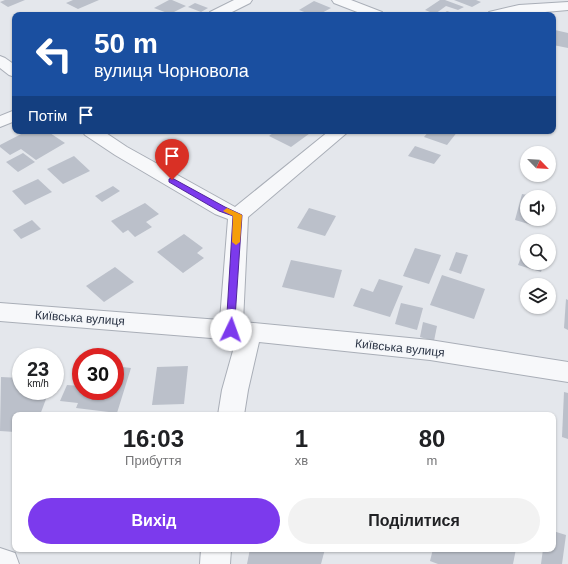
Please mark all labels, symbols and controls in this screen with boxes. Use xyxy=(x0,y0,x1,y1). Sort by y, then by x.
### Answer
icon: left xyxy=(28,28,80,80)
text: 50 m xyxy=(94,28,158,59)
text: вулиця Чорновола xyxy=(94,61,249,81)
icon: arrive xyxy=(75,104,97,126)
text: Потім xyxy=(28,107,67,124)
pin xyxy=(155,139,189,180)
icon: arrive xyxy=(161,145,183,167)
north arrow xyxy=(520,146,556,182)
map controls xyxy=(520,146,556,314)
button: sound xyxy=(520,190,556,226)
button: search xyxy=(520,234,556,270)
button: layers xyxy=(520,278,556,314)
street label: Київська вулиця xyxy=(35,308,125,328)
position arrow xyxy=(210,309,252,351)
street label: Київська вулиця xyxy=(355,336,445,360)
speed limit sign: 30 xyxy=(72,348,124,400)
text: 23 xyxy=(27,358,49,380)
text: km/h xyxy=(27,378,49,389)
text: 16:03 xyxy=(123,425,184,452)
text: 1 xyxy=(295,425,308,452)
text: 80 xyxy=(419,425,445,452)
text: Прибуття xyxy=(125,453,182,468)
text: хв xyxy=(295,453,308,468)
text: m xyxy=(427,453,437,468)
button: Вихід xyxy=(28,498,280,544)
button: Поділитися xyxy=(288,498,540,544)

